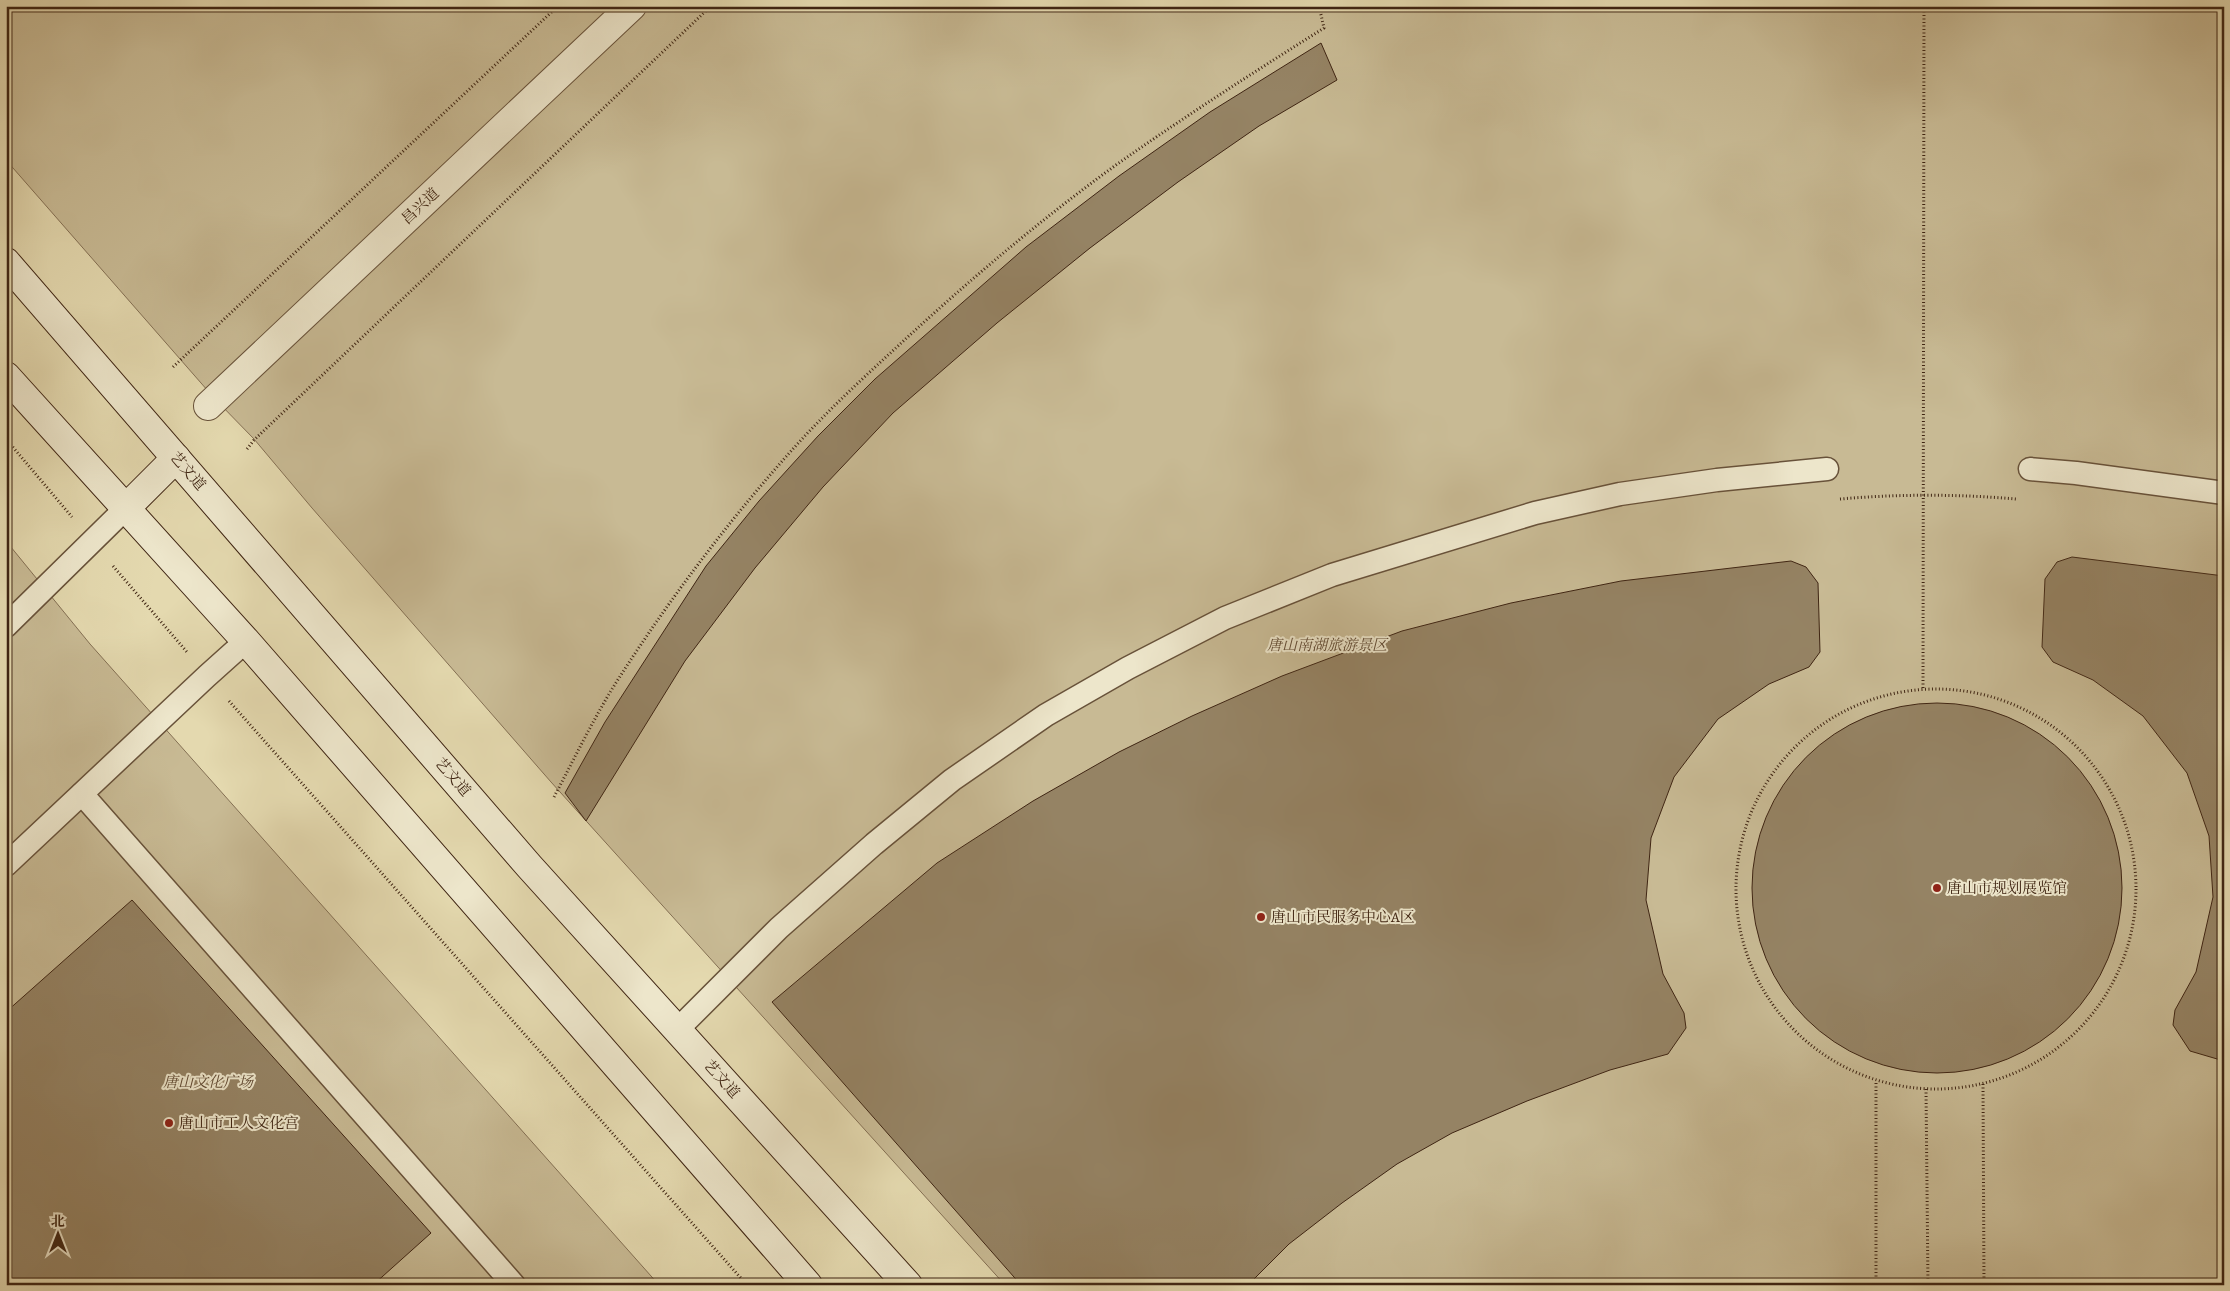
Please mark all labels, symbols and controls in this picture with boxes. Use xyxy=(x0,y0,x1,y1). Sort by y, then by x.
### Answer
street label: 昌兴道 xyxy=(397,183,443,229)
street label: 艺文道 xyxy=(166,447,210,495)
park label: 唐山南湖旅游景区 xyxy=(1267,635,1389,655)
street label: 艺文道 xyxy=(431,753,475,801)
place label: 唐山市规划展览馆 xyxy=(1947,878,2067,898)
marker: 唐山市规划展览馆 xyxy=(1931,882,1943,894)
place label: 唐山市民服务中心A区 xyxy=(1271,907,1415,927)
marker: 唐山市民服务中心A区 xyxy=(1255,911,1267,923)
street label: 艺文道 xyxy=(700,1056,744,1102)
park label: 唐山文化广场 xyxy=(163,1072,255,1092)
place label: 唐山市工人文化宫 xyxy=(179,1113,299,1133)
marker: 唐山市工人文化宫 xyxy=(163,1117,175,1129)
north arrow xyxy=(32,1208,82,1258)
text: 北 xyxy=(51,1212,65,1231)

